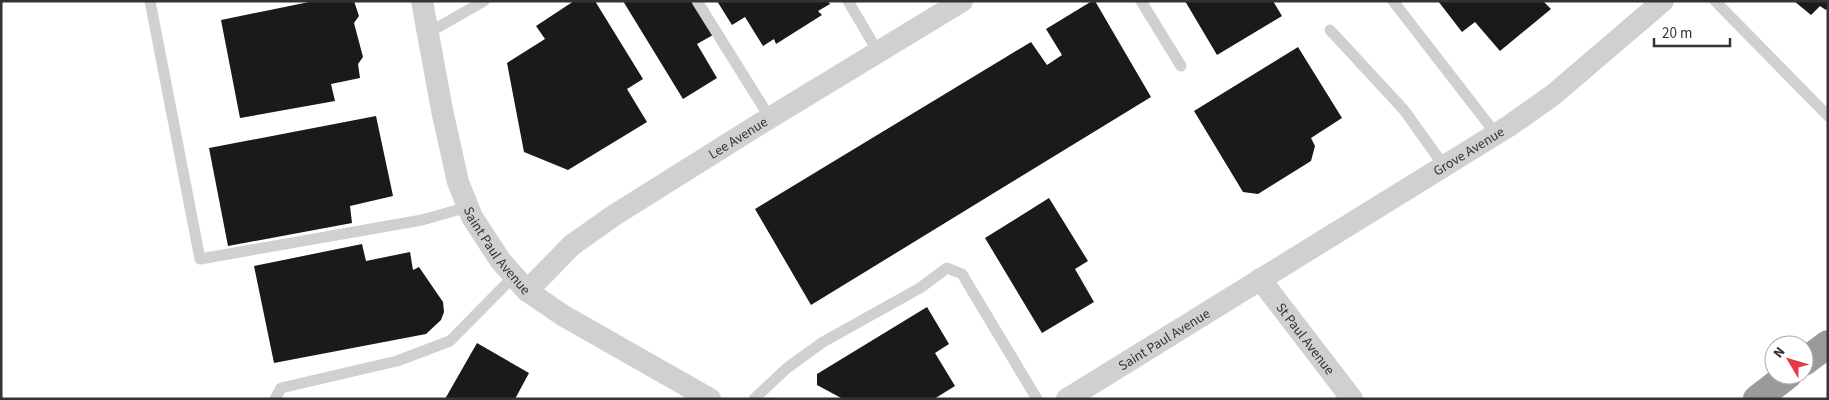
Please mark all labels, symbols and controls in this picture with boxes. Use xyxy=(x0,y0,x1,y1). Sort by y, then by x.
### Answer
scale bar xyxy=(1654,15,1730,47)
text: 20 m xyxy=(1662,23,1692,44)
street label: Lee Avenue xyxy=(705,112,772,165)
street label: Grove Avenue xyxy=(1430,122,1509,181)
street label: Saint Paul Avenue xyxy=(458,204,535,300)
street label: St Paul Avenue xyxy=(1271,299,1339,379)
street label: Saint Paul Avenue xyxy=(1115,304,1214,376)
north arrow xyxy=(1764,335,1814,385)
text: N xyxy=(1769,343,1790,362)

